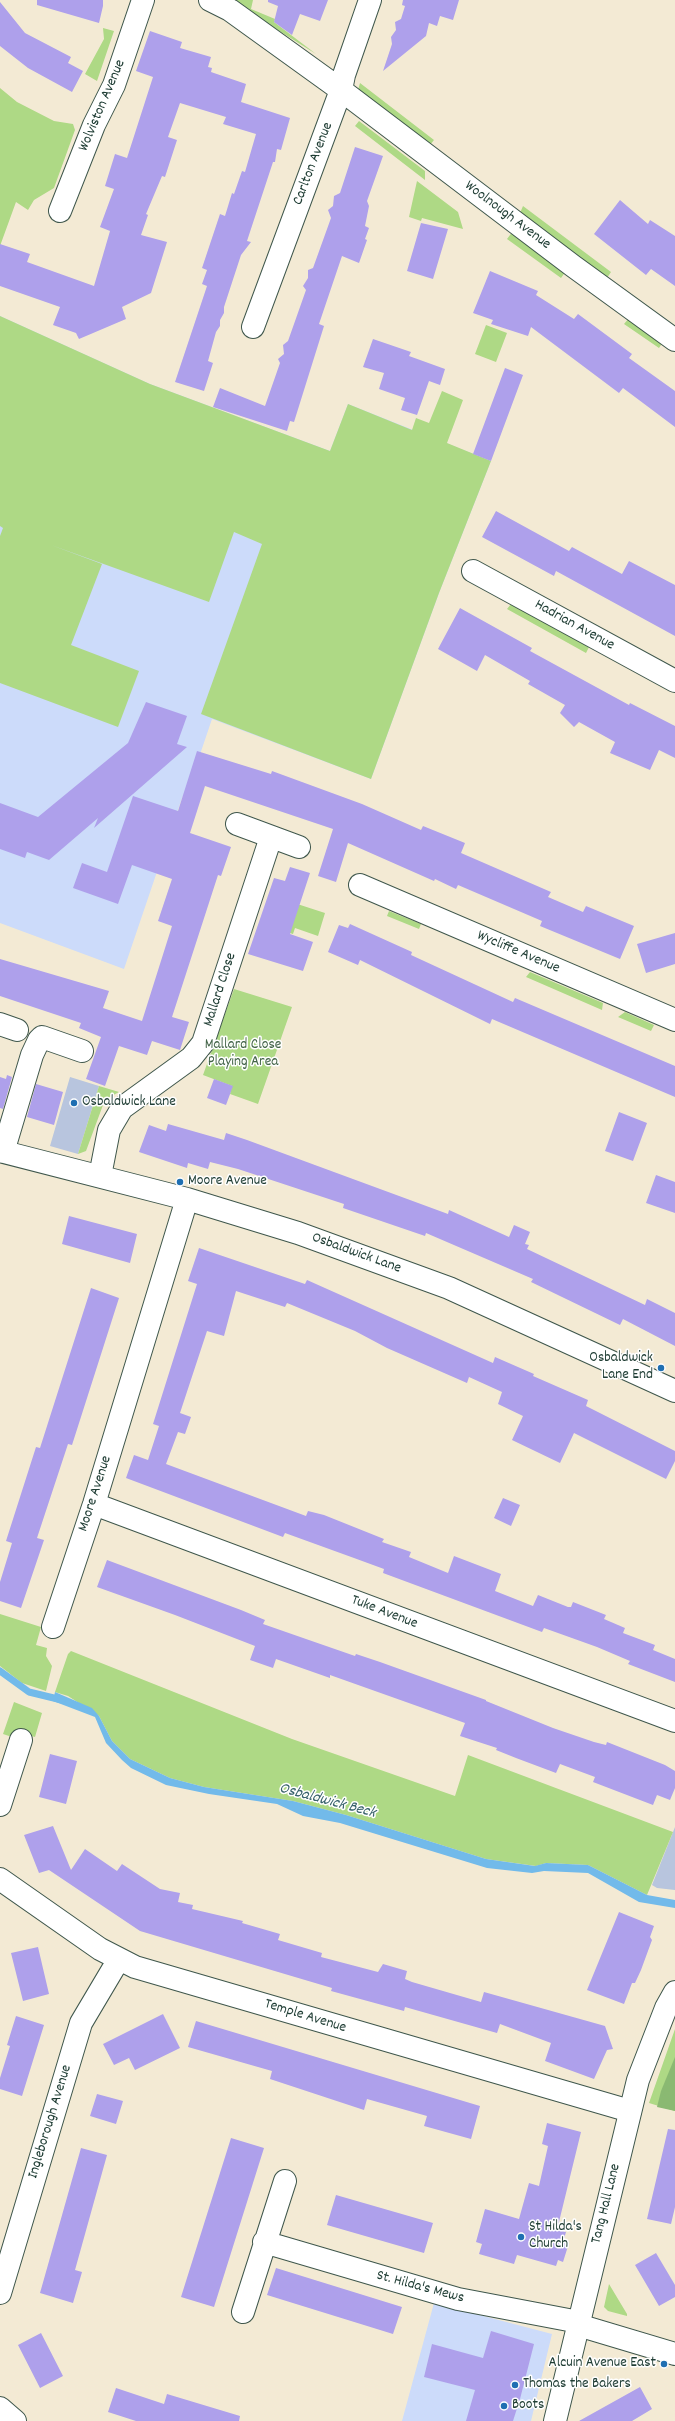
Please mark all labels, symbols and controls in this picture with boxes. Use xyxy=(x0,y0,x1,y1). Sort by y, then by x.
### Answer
street label: Wolviston Avenue xyxy=(76,57,130,155)
street label: Carlton Avenue xyxy=(290,120,338,208)
street label: Woolnough Avenue xyxy=(460,178,554,254)
street label: Hadrian Avenue xyxy=(531,597,617,655)
street label: Wycliffe Avenue xyxy=(474,927,562,979)
street label: Mallard Close xyxy=(201,951,241,1029)
park label: Mallard Close Playing Area xyxy=(205,1037,281,1072)
place label: Osbaldwick Lane xyxy=(82,1094,176,1112)
marker: Osbaldwick Lane xyxy=(69,1098,79,1108)
place label: Moore Avenue xyxy=(188,1173,267,1191)
marker: Moore Avenue xyxy=(175,1177,185,1187)
street label: Osbaldwick Lane xyxy=(309,1230,403,1278)
place label: Osbaldwick Lane End xyxy=(589,1350,653,1385)
marker: Osbaldwick Lane End xyxy=(656,1363,666,1373)
street label: Moore Avenue xyxy=(75,1454,117,1534)
street label: Tuke Avenue xyxy=(348,1592,420,1634)
water label: Osbaldwick Beck xyxy=(277,1780,377,1824)
street label: Temple Avenue xyxy=(262,1996,348,2038)
street label: Ingleborough Avenue xyxy=(25,2063,77,2181)
street label: Tang Hall Lane xyxy=(588,2162,626,2246)
place label: St Hilda's Church xyxy=(529,2219,582,2254)
marker: St Hilda's Church xyxy=(516,2232,526,2242)
street label: St. Hilda's Mews xyxy=(374,2268,466,2308)
place label: Alcuin Avenue East xyxy=(548,2355,656,2373)
marker: Alcuin Avenue East xyxy=(659,2359,669,2369)
place label: Thomas the Bakers xyxy=(523,2376,631,2394)
marker: Thomas the Bakers xyxy=(510,2380,520,2390)
place label: Boots xyxy=(512,2397,544,2415)
marker: Boots xyxy=(499,2401,509,2411)

